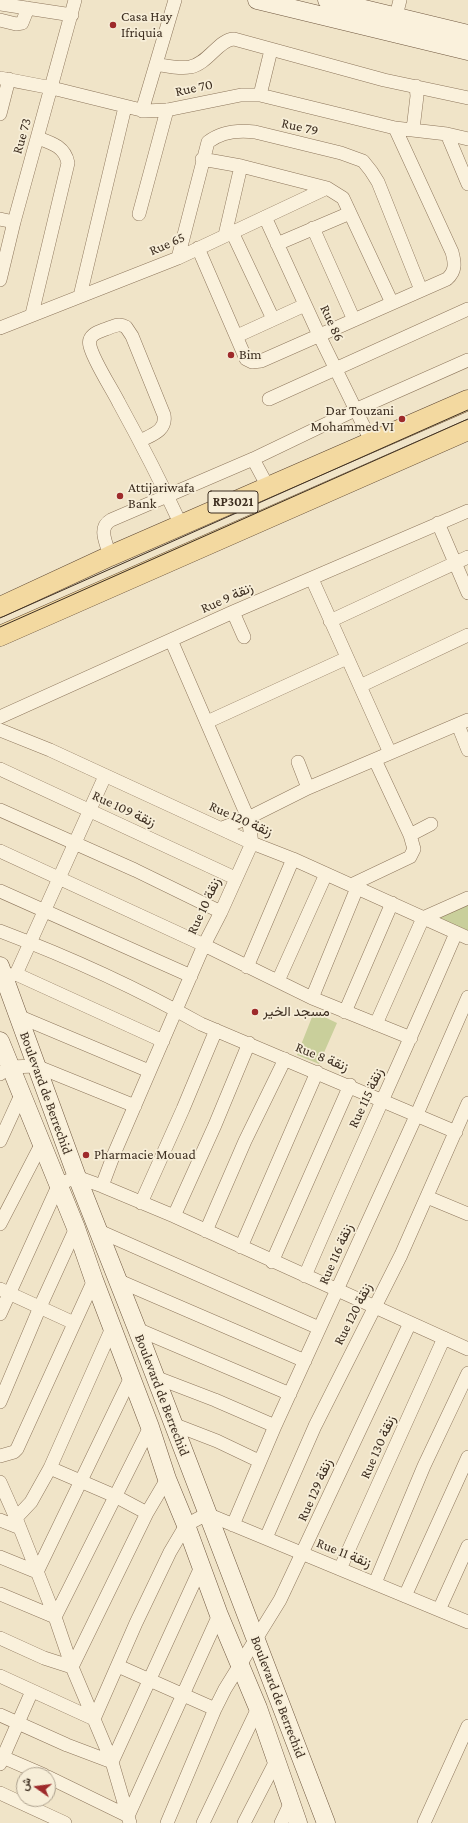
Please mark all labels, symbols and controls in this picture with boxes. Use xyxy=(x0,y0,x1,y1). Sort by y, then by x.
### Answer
place label: Casa Hay Ifriquia xyxy=(121,9,172,42)
marker: Casa Hay Ifriquia xyxy=(108,20,118,30)
street label: Rue 70 xyxy=(174,76,214,100)
street label: Rue 79 xyxy=(280,115,320,139)
street label: Rue 73 xyxy=(9,116,35,156)
street label: Rue 65 xyxy=(147,229,187,259)
street label: Rue 86 xyxy=(316,302,348,344)
place label: Bim xyxy=(239,347,262,363)
marker: Bim xyxy=(226,350,236,360)
place label: Dar Touzani Mohammed VI xyxy=(311,403,394,436)
marker: Dar Touzani Mohammed VI xyxy=(397,414,407,424)
place label: Attijariwafa Bank xyxy=(128,480,195,512)
marker: Attijariwafa Bank xyxy=(115,491,125,501)
road number: RP3021 xyxy=(208,491,258,513)
street label: Rue 9 زنقة xyxy=(198,579,256,617)
street label: Rue 109 زنقة xyxy=(90,787,158,831)
street label: Rue 120 زنقة xyxy=(207,798,275,840)
street label: Rue 10 زنقة xyxy=(183,875,225,937)
place label: مسجد الخير xyxy=(263,1004,330,1020)
marker: مسجد الخير xyxy=(250,1007,260,1017)
street label: Boulevard de Berrechid xyxy=(16,1029,76,1157)
street label: Rue 8 زنقة xyxy=(293,1039,351,1075)
street label: Rue 115 زنقة xyxy=(345,1065,387,1131)
place label: Pharmacie Mouad xyxy=(94,1147,196,1163)
marker: Pharmacie Mouad xyxy=(81,1150,91,1160)
street label: Rue 116 زنقة xyxy=(315,1221,357,1287)
street label: Rue 120 زنقة xyxy=(330,1280,376,1348)
street label: Boulevard de Berrechid xyxy=(131,1332,193,1458)
street label: Rue 130 زنقة xyxy=(357,1413,399,1481)
street label: Rue 129 زنقة xyxy=(294,1456,336,1524)
street label: Rue 11 زنقة xyxy=(314,1534,374,1572)
street label: Boulevard de Berrechid xyxy=(247,1634,309,1760)
north arrow xyxy=(16,1767,56,1807)
text: ش xyxy=(18,1776,33,1792)

